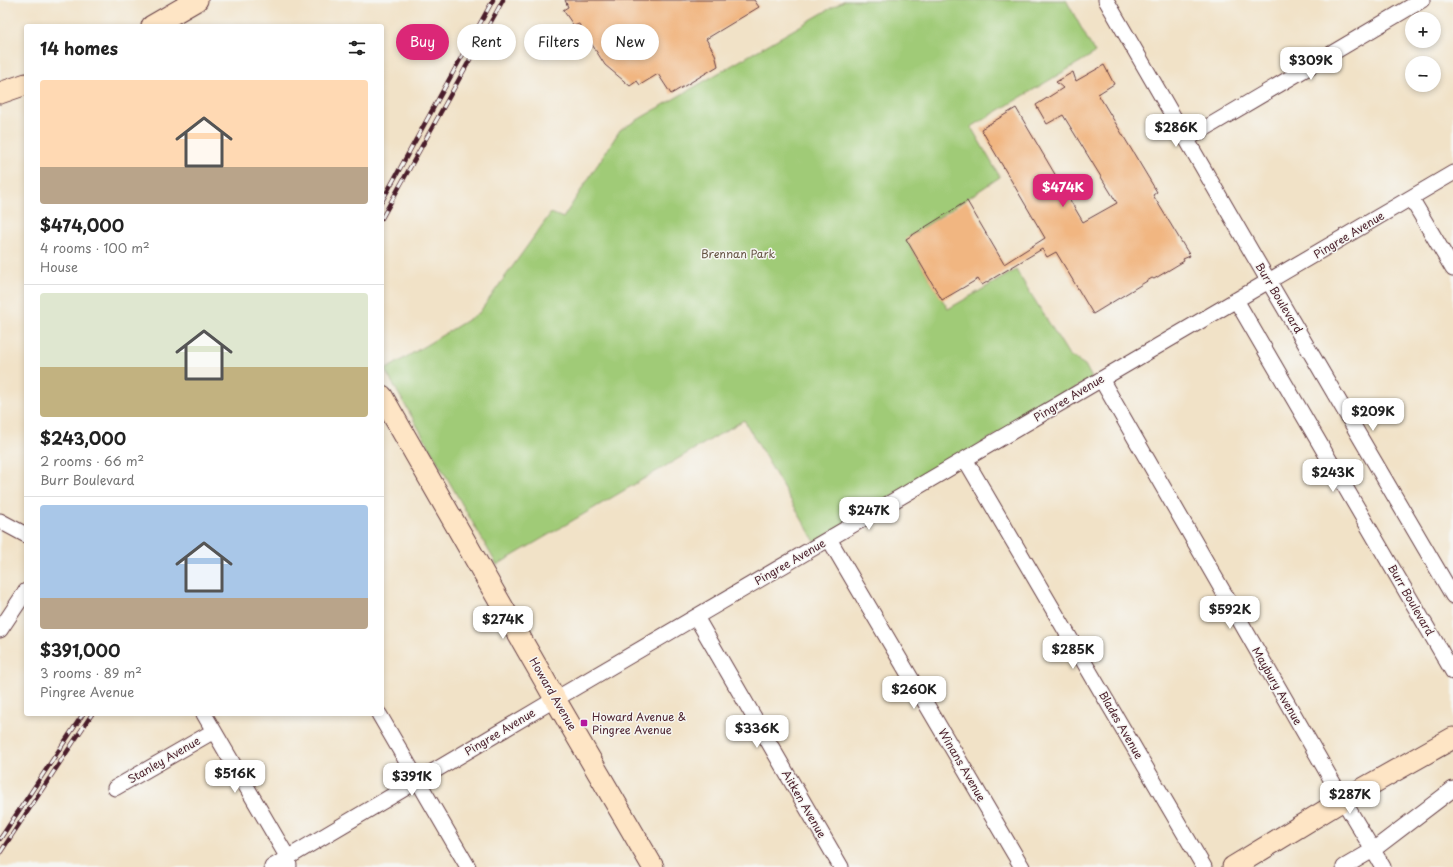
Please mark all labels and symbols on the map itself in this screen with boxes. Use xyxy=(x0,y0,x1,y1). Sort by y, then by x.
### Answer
pin: $309K xyxy=(1283,47,1339,81)
pin: $286K xyxy=(1148,114,1204,148)
pin: $474K xyxy=(1035,174,1091,208)
street label: Pingree Avenue xyxy=(1310,207,1387,262)
park label: Brennan Park xyxy=(701,245,775,262)
street label: Burr Boulevard xyxy=(1252,259,1307,337)
street label: Pingree Avenue xyxy=(1030,370,1107,425)
pin: $209K xyxy=(1345,398,1401,432)
pin: $243K xyxy=(1305,459,1361,493)
pin: $247K xyxy=(841,497,897,531)
street label: Pingree Avenue xyxy=(751,534,829,589)
street label: Burr Boulevard xyxy=(1384,561,1439,639)
pin: $592K xyxy=(1202,596,1258,630)
pin: $274K xyxy=(475,606,531,640)
pin: $285K xyxy=(1045,636,1101,670)
street label: Maybury Avenue xyxy=(1248,643,1307,728)
street label: Howard Avenue xyxy=(526,654,581,733)
pin: $260K xyxy=(886,676,942,710)
street label: Blades Avenue xyxy=(1095,688,1148,762)
street label: Pingree Avenue xyxy=(461,704,538,759)
place label: Howard Avenue & Pingree Avenue xyxy=(592,708,686,738)
pin: $336K xyxy=(729,715,785,749)
marker: Howard Avenue & Pingree Avenue xyxy=(579,718,589,728)
street label: Winans Avenue xyxy=(935,725,990,805)
street label: Stanley Avenue xyxy=(124,732,203,787)
pin: $516K xyxy=(207,760,263,794)
pin: $391K xyxy=(384,763,440,797)
street label: Aitken Avenue xyxy=(778,767,831,841)
pin: $287K xyxy=(1322,781,1378,815)

